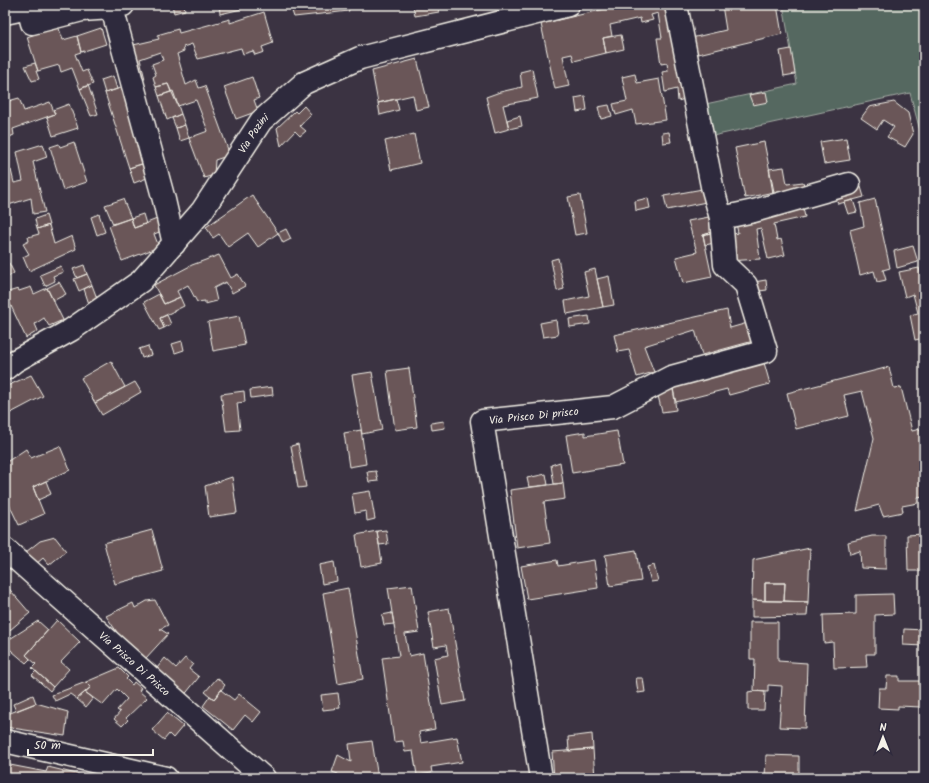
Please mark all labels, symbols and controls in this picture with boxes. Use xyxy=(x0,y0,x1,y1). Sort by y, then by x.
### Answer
street label: Via Pozini xyxy=(234,110,274,158)
street label: Via Prisco Di prisco xyxy=(488,403,579,430)
street label: Via Prisco Di Prisco xyxy=(94,628,174,701)
north arrow xyxy=(863,717,903,757)
text: N xyxy=(880,719,887,737)
scale bar xyxy=(28,731,153,757)
text: 50 m xyxy=(34,736,61,755)

